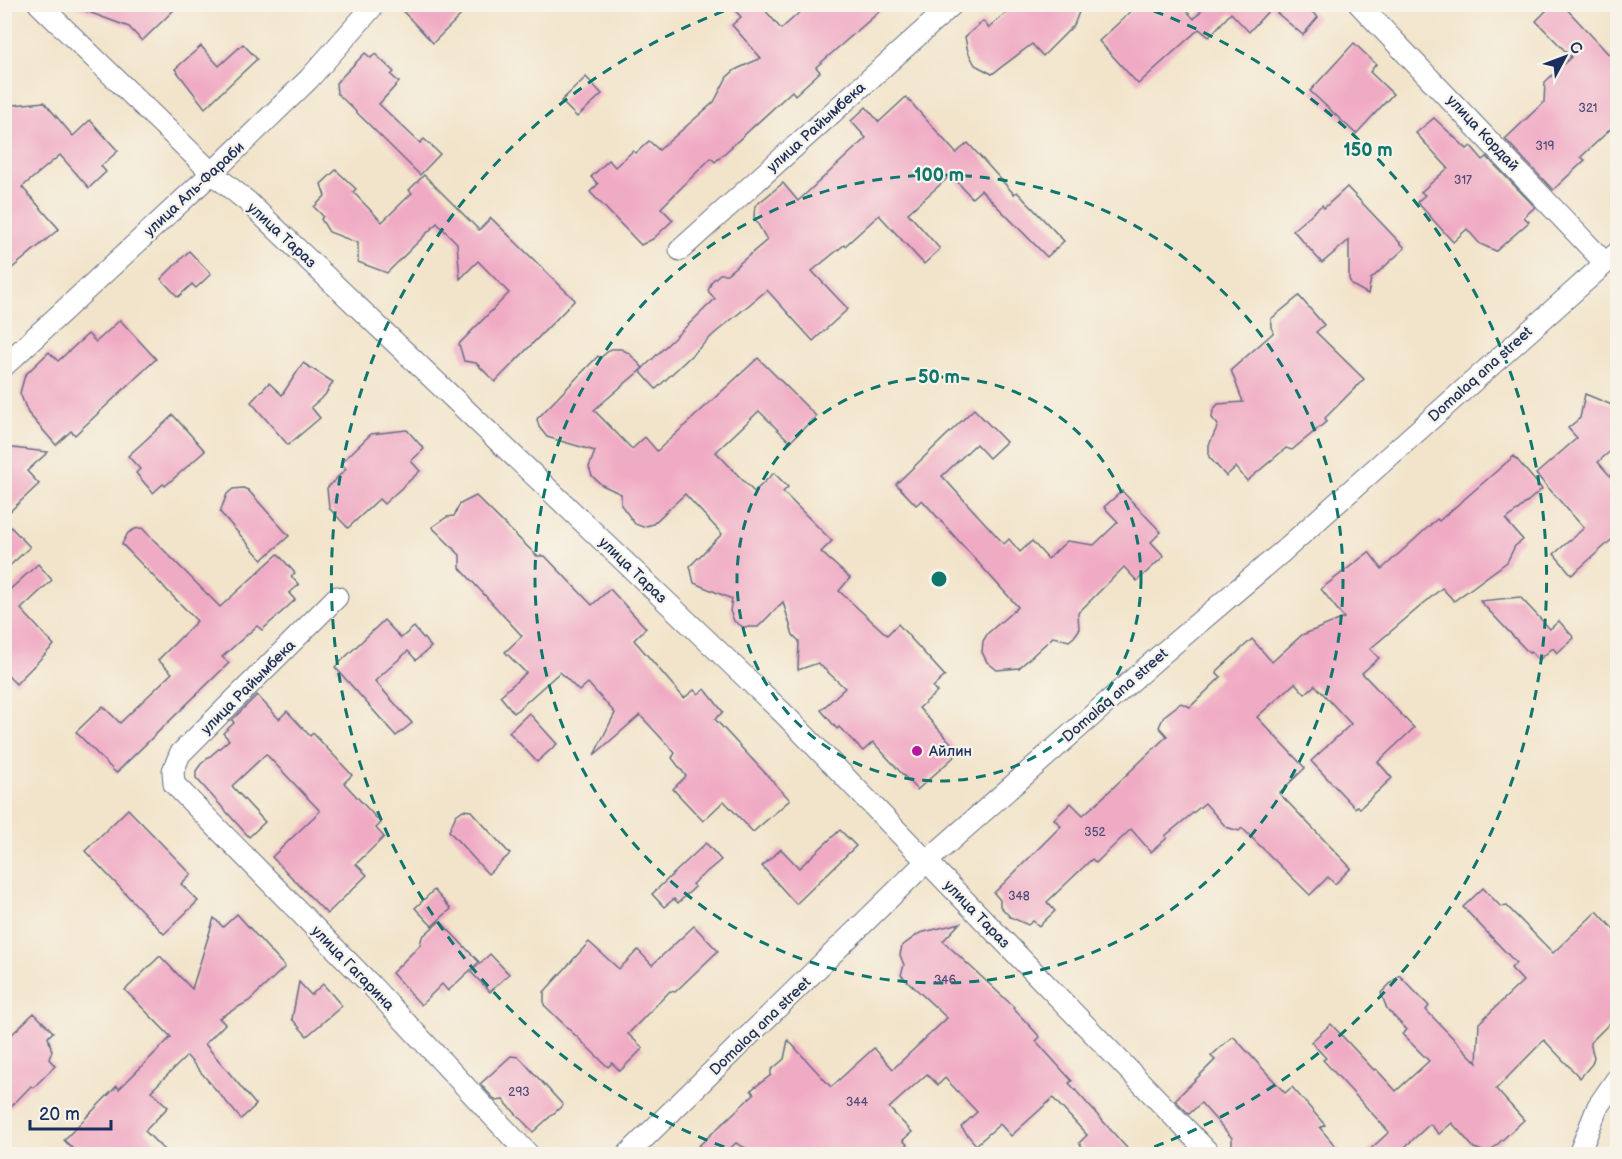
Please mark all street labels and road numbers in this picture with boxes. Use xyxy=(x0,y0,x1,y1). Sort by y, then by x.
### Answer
street label: улица Райымбека xyxy=(763,78,870,177)
street label: улица Кордай xyxy=(1442,91,1523,176)
street label: улица Аль-Фараби xyxy=(140,138,249,241)
street label: улица Тараз xyxy=(243,199,320,272)
street label: Domalaq ana street xyxy=(1424,322,1537,426)
street label: улица Тараз xyxy=(595,533,671,608)
street label: улица Райымбека xyxy=(197,636,300,739)
street label: Domalaq ana street xyxy=(1059,644,1172,746)
street label: улица Тараз xyxy=(939,876,1014,952)
street label: улица Гагарина xyxy=(307,922,398,1015)
street label: Domalaq ana street xyxy=(706,973,815,1080)

